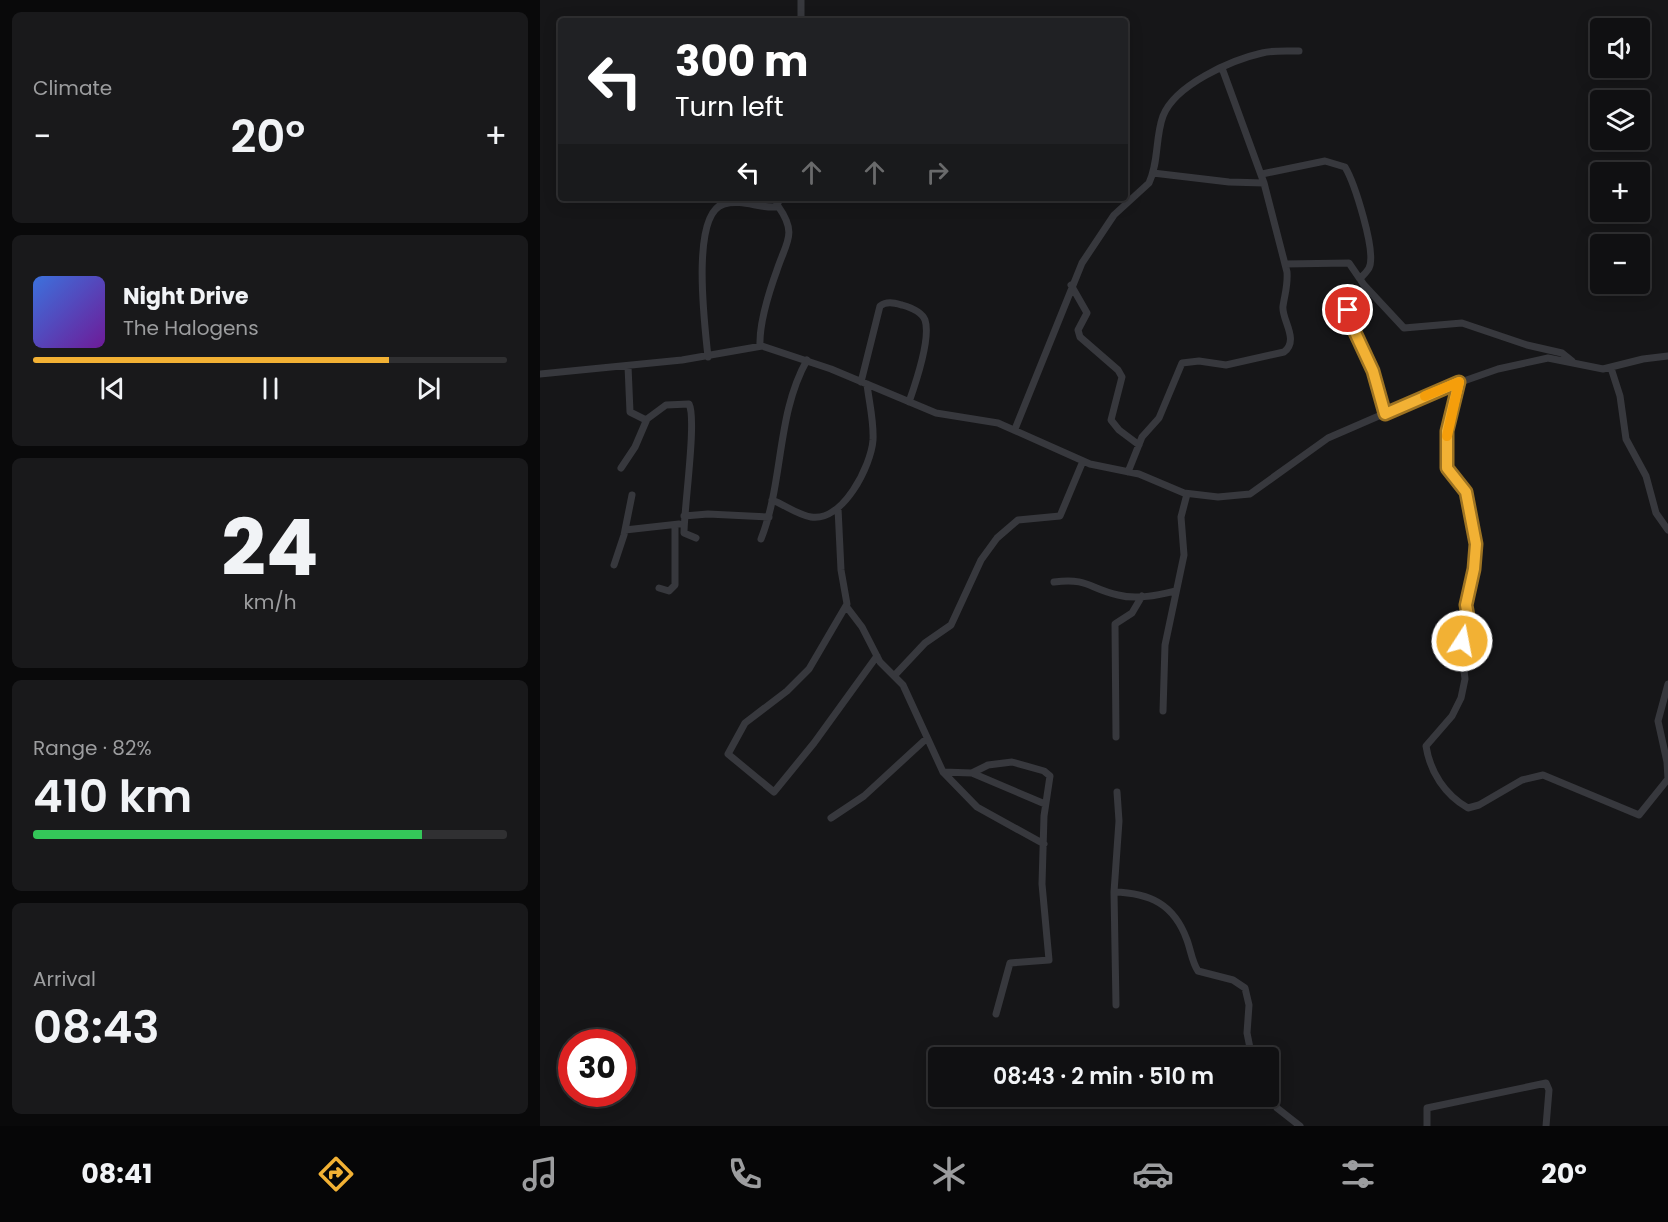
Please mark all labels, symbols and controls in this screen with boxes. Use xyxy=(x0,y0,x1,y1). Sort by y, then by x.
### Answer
map controls xyxy=(1590,18,1650,294)
button: sound xyxy=(1590,18,1650,78)
text: 300 m xyxy=(675,32,809,91)
icon: left xyxy=(576,42,654,120)
text: Climate xyxy=(33,74,112,102)
text: Turn left xyxy=(675,88,784,125)
button: layers xyxy=(1590,90,1650,150)
text: 20° xyxy=(230,105,305,168)
text: − xyxy=(33,113,51,160)
text: + xyxy=(484,113,507,160)
icon: left xyxy=(732,156,765,189)
icon: ahead xyxy=(795,156,828,189)
icon: ahead xyxy=(858,156,891,189)
icon: right xyxy=(921,156,954,189)
button: + xyxy=(1590,162,1650,222)
button: − xyxy=(1590,234,1650,294)
text: Night Drive xyxy=(123,281,249,312)
pin xyxy=(1322,284,1373,335)
icon: arrive xyxy=(1331,293,1364,326)
text: The Halogens xyxy=(123,314,259,342)
icon: previous xyxy=(96,372,129,405)
icon: pause xyxy=(254,372,287,405)
icon: next xyxy=(412,372,445,405)
text: 24 xyxy=(221,493,319,602)
text: km/h xyxy=(243,588,297,616)
position arrow xyxy=(1430,609,1494,673)
text: Range · 82% xyxy=(33,734,152,762)
text: 410 km xyxy=(33,765,192,828)
text: Arrival xyxy=(33,965,96,993)
text: 08:43 xyxy=(33,996,160,1059)
speed limit sign: 30 xyxy=(558,1029,636,1107)
text: 08:43 · 2 min · 510 m xyxy=(993,1061,1214,1092)
icon: directions xyxy=(315,1153,357,1195)
icon: music xyxy=(519,1153,561,1195)
icon: phone xyxy=(724,1153,766,1195)
icon: climate xyxy=(928,1153,970,1195)
icon: car xyxy=(1132,1153,1174,1195)
icon: filters xyxy=(1337,1153,1379,1195)
text: 08:41 xyxy=(81,1155,152,1192)
text: 20° xyxy=(1541,1155,1587,1192)

